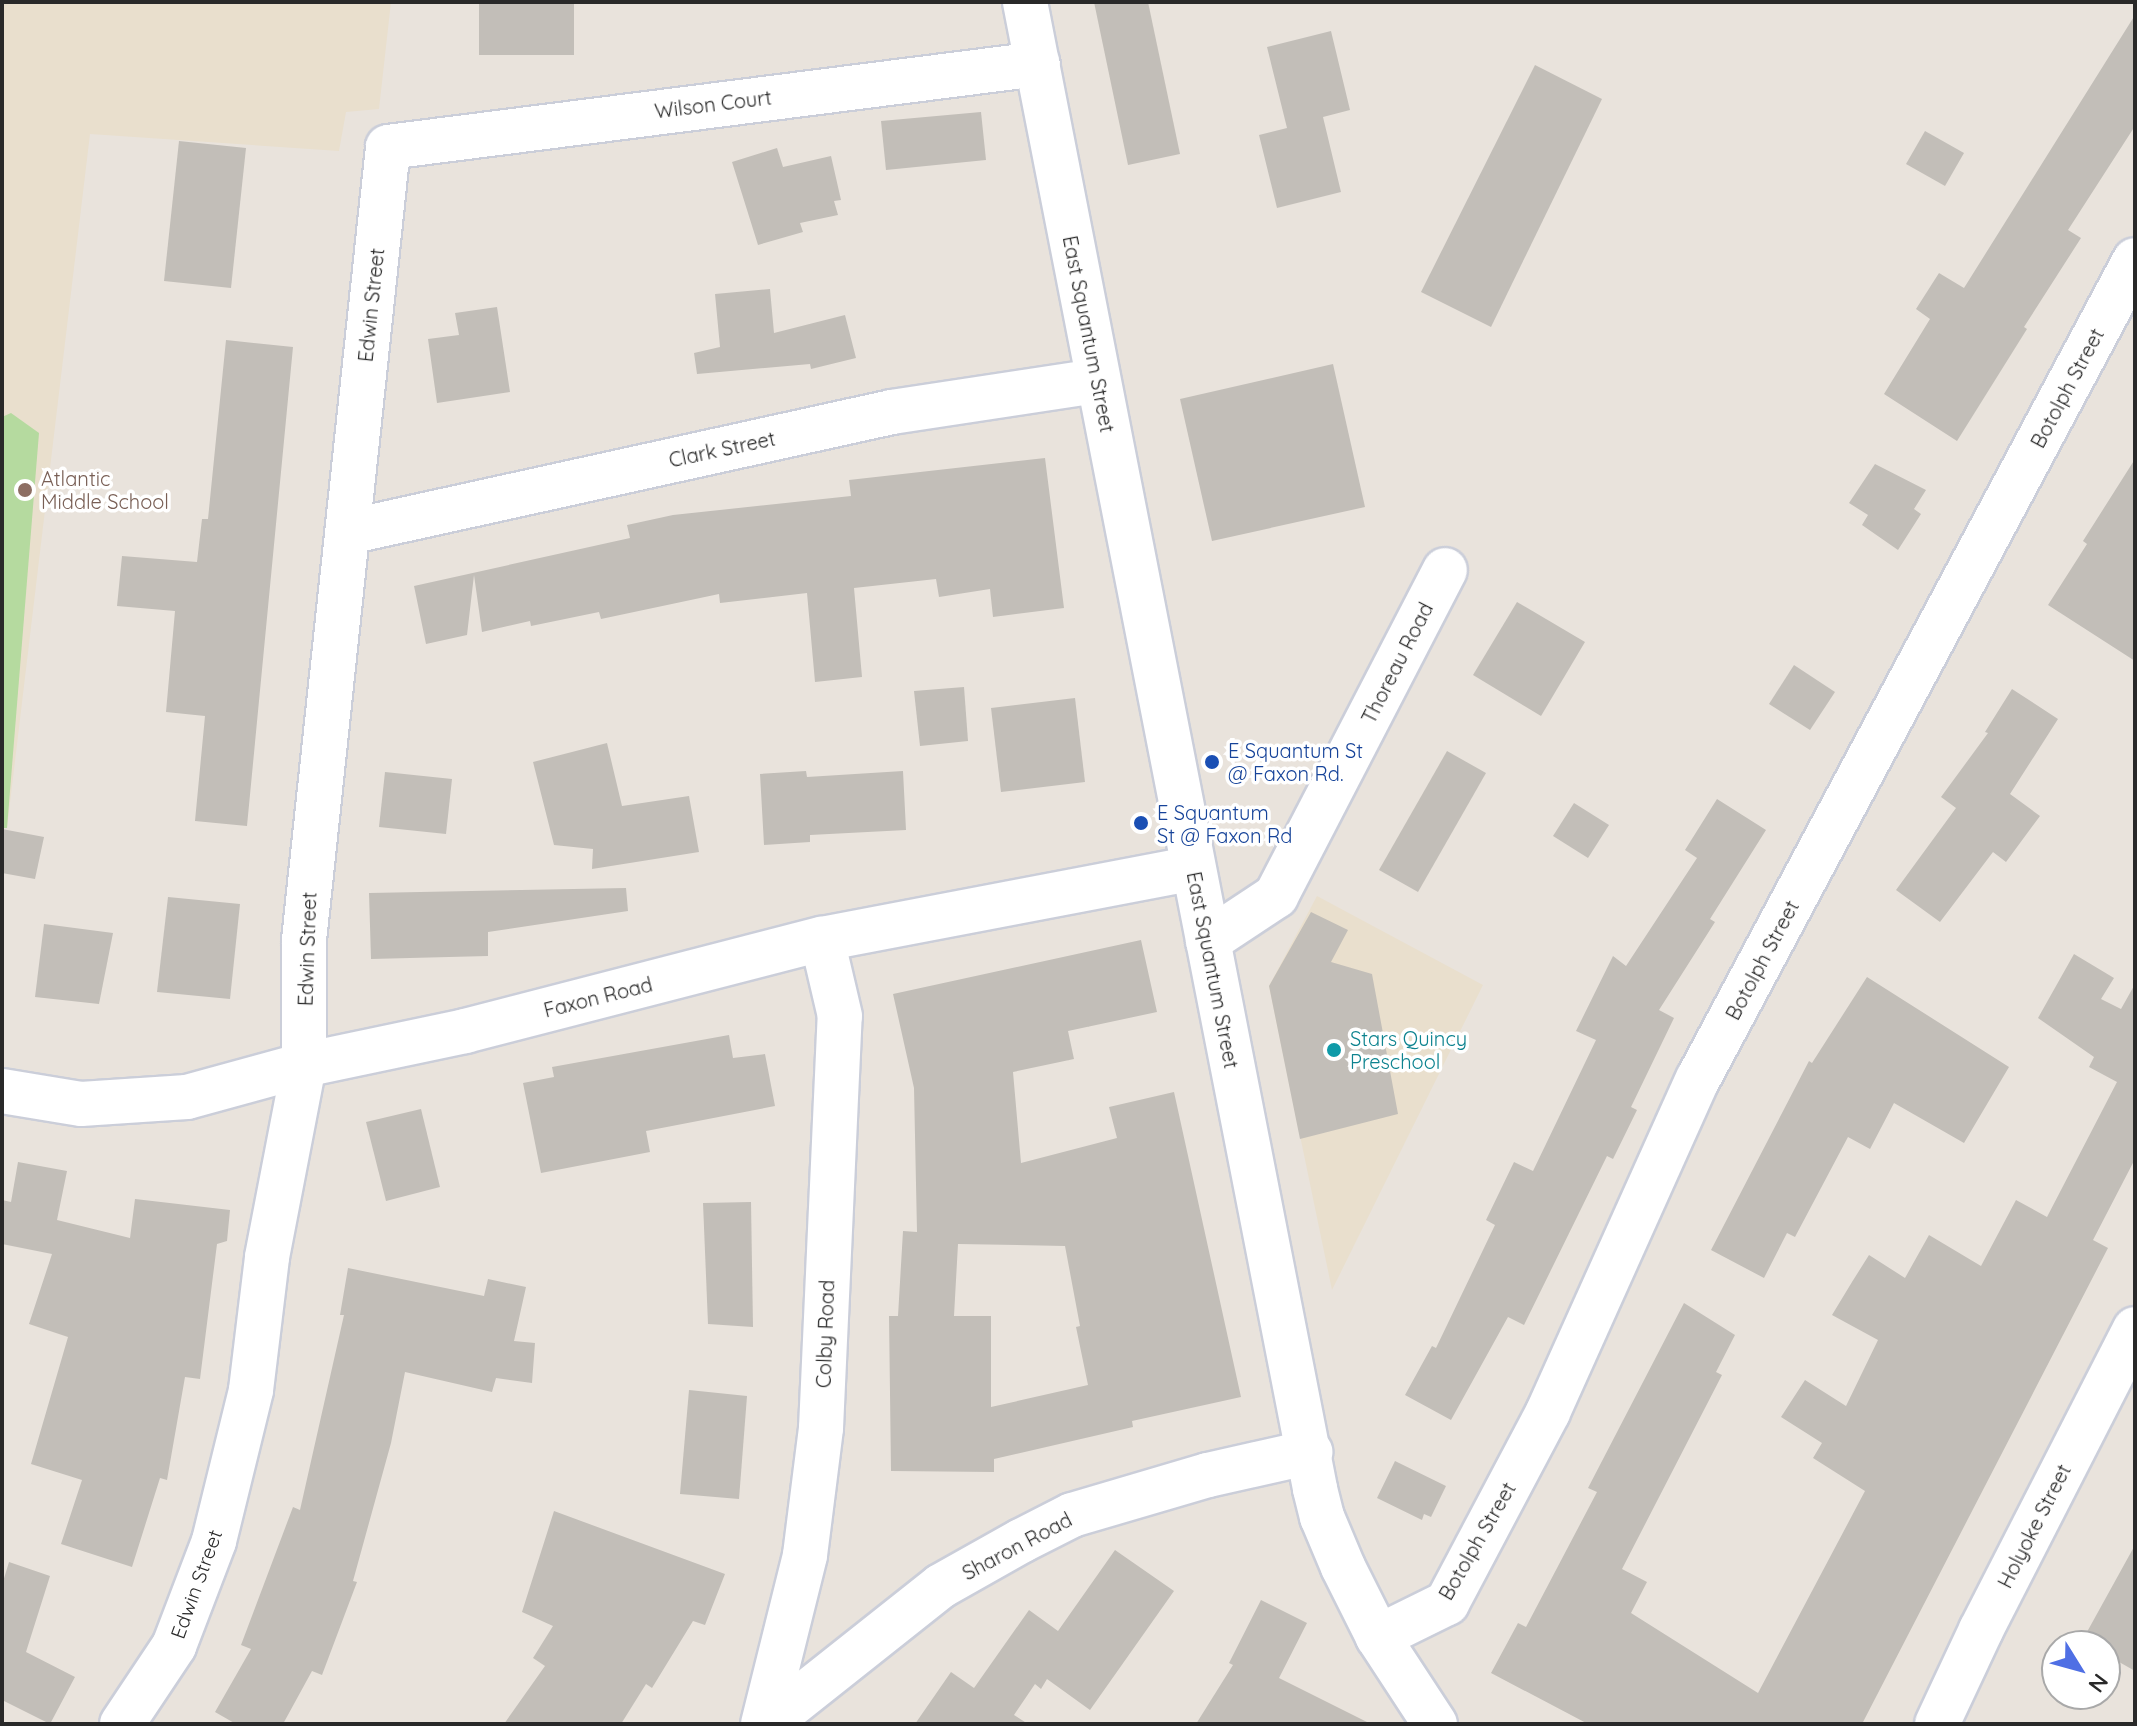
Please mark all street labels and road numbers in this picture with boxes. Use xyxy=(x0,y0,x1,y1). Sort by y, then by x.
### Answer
street label: Wilson Court xyxy=(653,85,773,123)
street label: East Squantum Street xyxy=(1058,234,1120,434)
street label: Edwin Street xyxy=(353,247,389,363)
street label: Botolph Street xyxy=(2025,324,2109,452)
street label: Clark Street xyxy=(667,426,777,472)
street label: Thoreau Road xyxy=(1356,599,1438,727)
street label: East Squantum Street xyxy=(1182,870,1244,1070)
street label: Edwin Street xyxy=(293,891,321,1007)
street label: Botolph Street xyxy=(1720,896,1804,1024)
street label: Faxon Road xyxy=(541,972,655,1022)
street label: Colby Road xyxy=(811,1279,839,1389)
street label: Holyoke Street xyxy=(1992,1460,2076,1592)
street label: Botolph Street xyxy=(1434,1478,1520,1604)
street label: Sharon Road xyxy=(958,1507,1076,1585)
street label: Edwin Street xyxy=(165,1526,227,1642)

